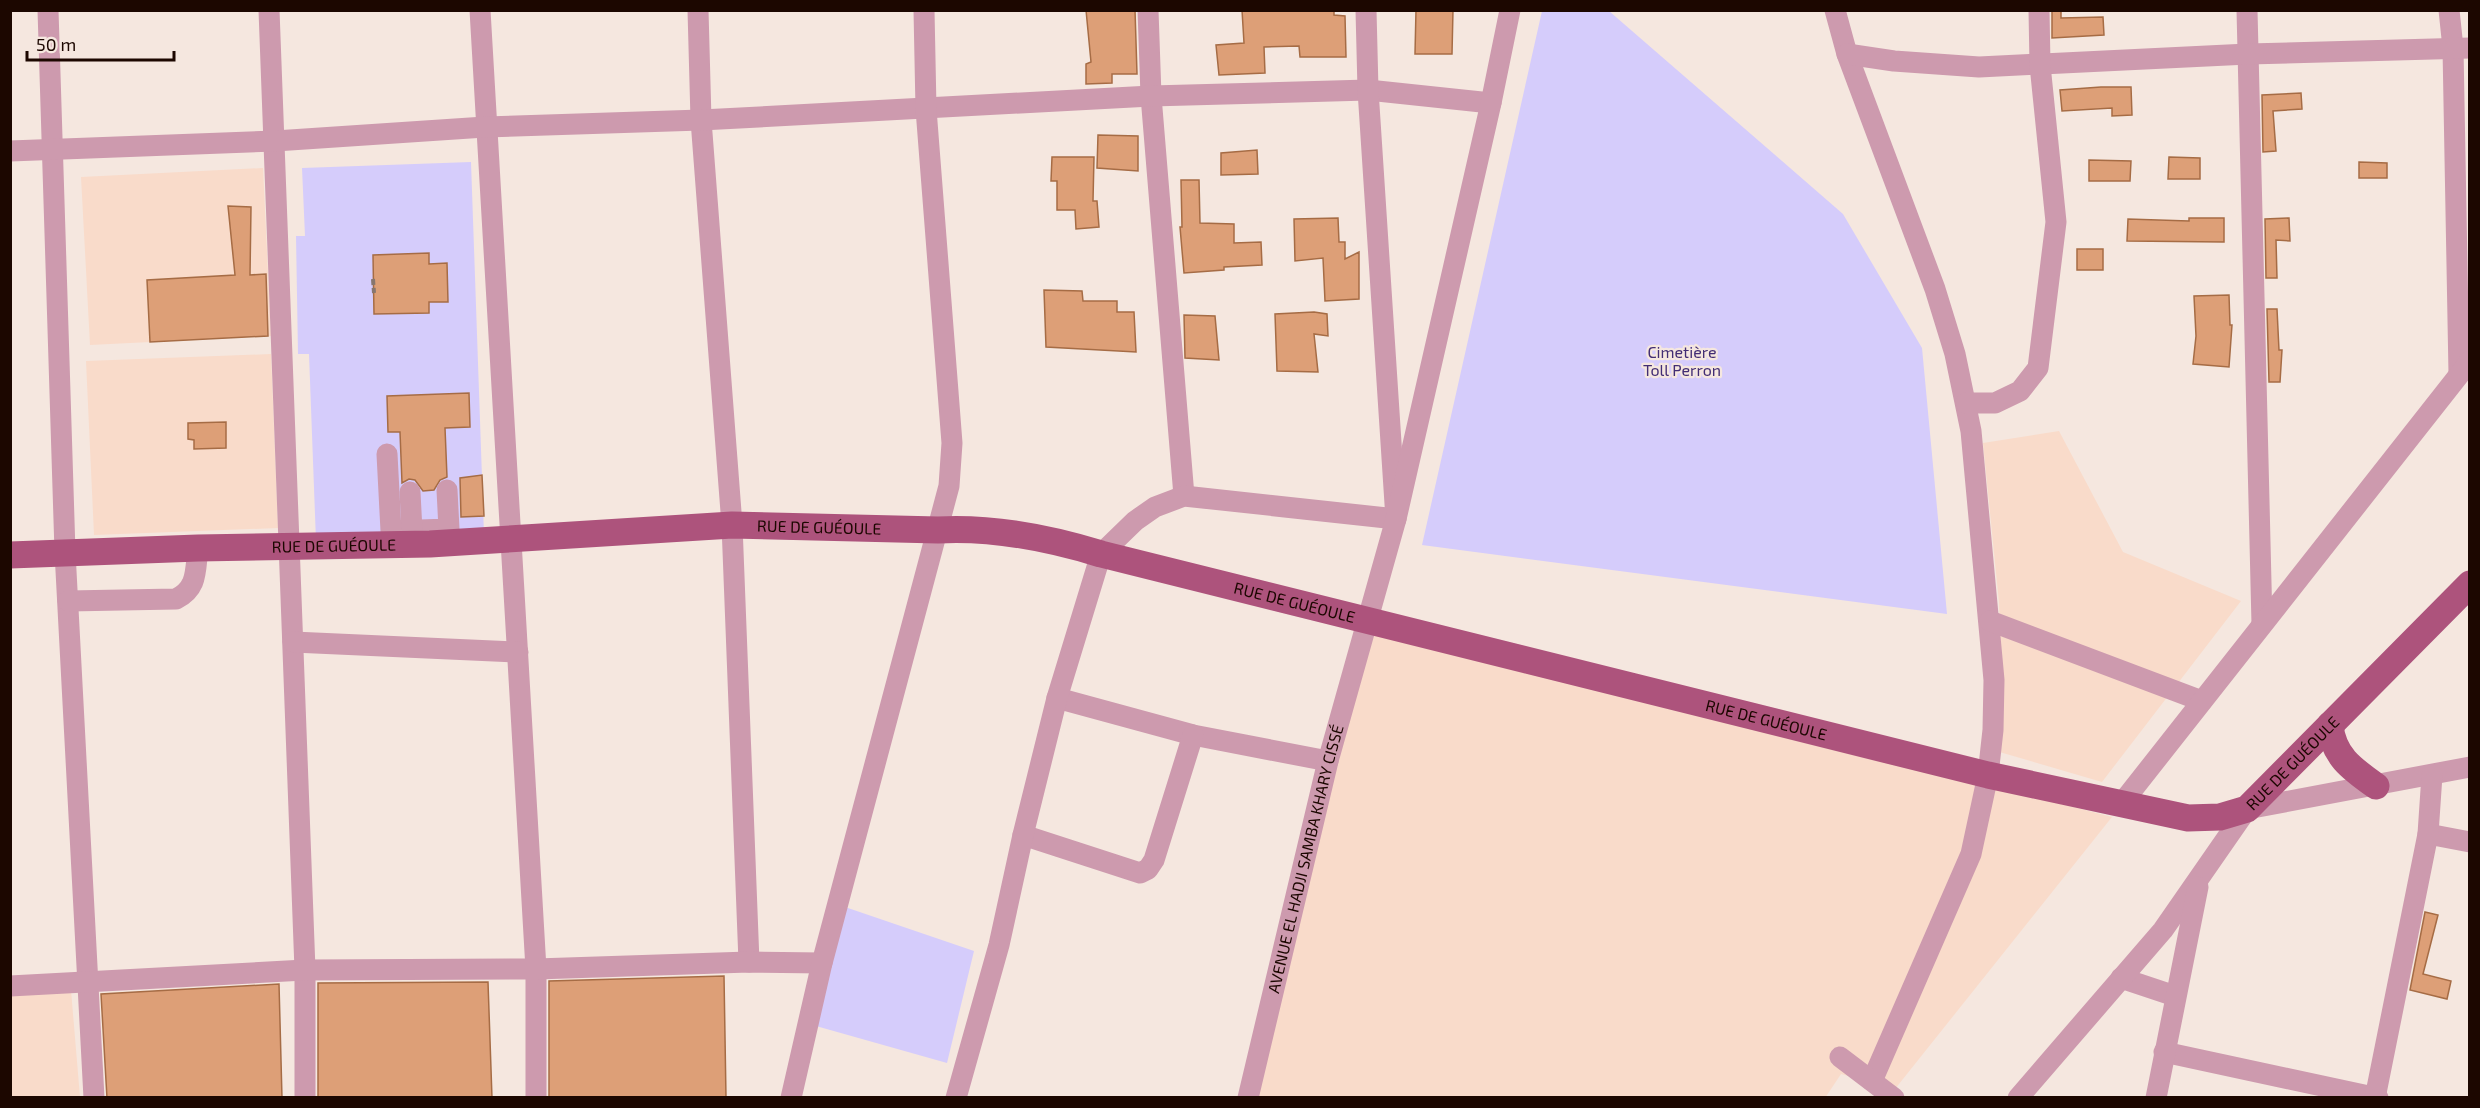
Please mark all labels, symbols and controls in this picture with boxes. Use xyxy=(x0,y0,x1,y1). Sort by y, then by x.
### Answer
scale bar xyxy=(27,24,174,62)
text: 50 m xyxy=(36,33,76,55)
park label: Cimetière Toll Perron xyxy=(1643,342,1721,379)
street label: RUE DE GUÉOULE xyxy=(757,516,882,538)
street label: RUE DE GUÉOULE xyxy=(271,535,396,556)
street label: RUE DE GUÉOULE xyxy=(1232,578,1357,626)
street label: RUE DE GUÉOULE xyxy=(1704,695,1829,744)
street label: RUE DE GUÉOULE xyxy=(2242,712,2343,814)
street label: AVENUE EL HADJI SAMBA KHARY CISSÉ xyxy=(1263,722,1347,995)

